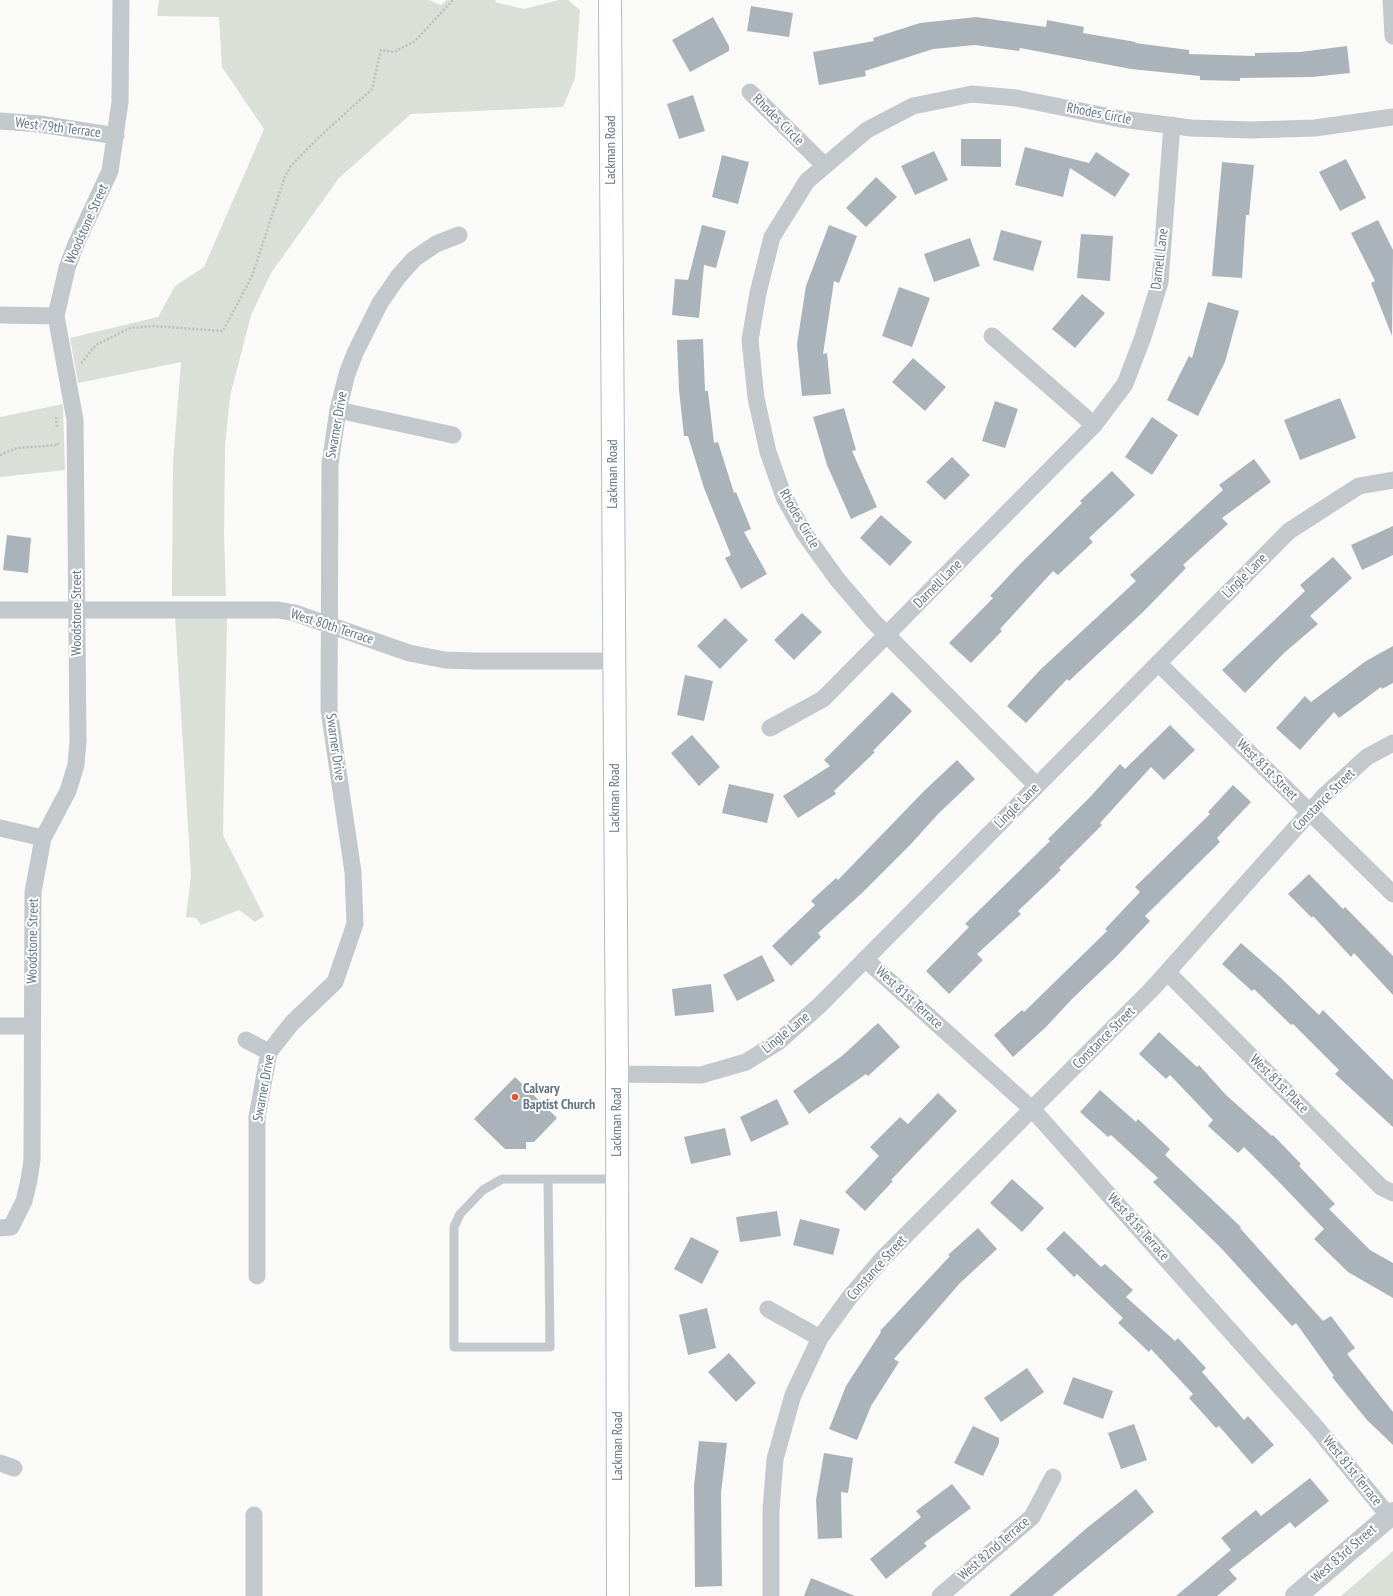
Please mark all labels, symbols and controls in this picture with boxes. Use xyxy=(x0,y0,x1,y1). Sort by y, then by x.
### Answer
street label: Rhodes Circle xyxy=(749,91,807,149)
street label: Rhodes Circle xyxy=(1065,99,1133,129)
street label: West 79th Terrace xyxy=(14,114,102,142)
street label: Lackman Road xyxy=(603,115,619,185)
street label: Woodstone Street xyxy=(62,182,112,266)
street label: Darnell Lane xyxy=(1148,228,1172,290)
street label: Swarner Drive xyxy=(323,390,351,460)
street label: Lackman Road xyxy=(605,439,621,509)
street label: Rhodes Circle xyxy=(775,486,823,552)
street label: Lingle Lane xyxy=(1219,550,1271,602)
street label: Darnell Lane xyxy=(910,556,966,612)
street label: Woodstone Street xyxy=(69,570,85,656)
street label: West 80th Terrace xyxy=(288,606,376,648)
street label: Swarner Drive xyxy=(322,712,348,782)
street label: West 81st Street xyxy=(1233,736,1301,804)
street label: Lackman Road xyxy=(607,763,623,833)
street label: Constance Street xyxy=(1289,765,1359,835)
street label: Lingle Lane xyxy=(991,780,1043,832)
street label: Woodstone Street xyxy=(24,898,42,984)
street label: West 81st Terrace xyxy=(872,963,946,1033)
street label: Constance Street xyxy=(1069,1003,1139,1073)
street label: Lingle Lane xyxy=(759,1009,813,1057)
street label: West 81st Place xyxy=(1246,1051,1312,1117)
street label: Swarner Drive xyxy=(250,1053,278,1123)
place label: Calvary Baptist Church xyxy=(523,1081,595,1114)
street label: Lackman Road xyxy=(609,1087,625,1157)
marker: Calvary Baptist Church xyxy=(510,1092,520,1102)
street label: West 81st Terrace xyxy=(1103,1190,1173,1264)
street label: Constance Street xyxy=(844,1232,910,1304)
street label: Lackman Road xyxy=(610,1411,626,1481)
street label: West 81st Terrace xyxy=(1319,1433,1385,1509)
street label: West 82nd Terrace xyxy=(955,1514,1033,1584)
street label: West 83rd Street xyxy=(1308,1521,1380,1587)

